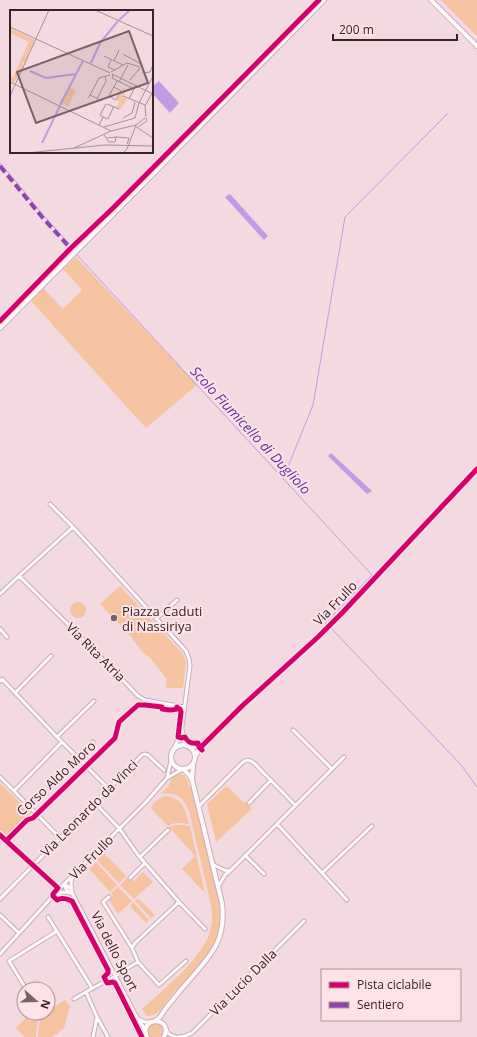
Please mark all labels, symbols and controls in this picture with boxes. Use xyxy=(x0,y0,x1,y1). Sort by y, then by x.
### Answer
inset map xyxy=(10,10,153,153)
scale bar xyxy=(333,16,457,42)
text: 200 m xyxy=(339,21,374,38)
water label: Scolo Fiumicello di Dugliolo xyxy=(187,362,316,498)
street label: Via Frullo xyxy=(309,576,361,629)
place label: Piazza Caduti di Nassiriya xyxy=(122,602,202,635)
marker: Piazza Caduti di Nassiriya xyxy=(109,613,119,623)
street label: Via Rita Atria xyxy=(62,618,130,686)
street label: Corso Aldo Moro xyxy=(13,737,100,819)
street label: Via Leonardo da Vinci xyxy=(37,756,141,860)
street label: Via Frullo xyxy=(65,831,117,883)
street label: Via dello Sport xyxy=(87,908,143,994)
street label: Via Lucio Dalla xyxy=(206,945,280,1019)
legend xyxy=(321,969,461,1021)
text: Pista ciclabile xyxy=(357,976,432,993)
north arrow xyxy=(16,981,56,1021)
text: Sentiero xyxy=(357,996,404,1013)
text: N xyxy=(37,998,54,1011)

